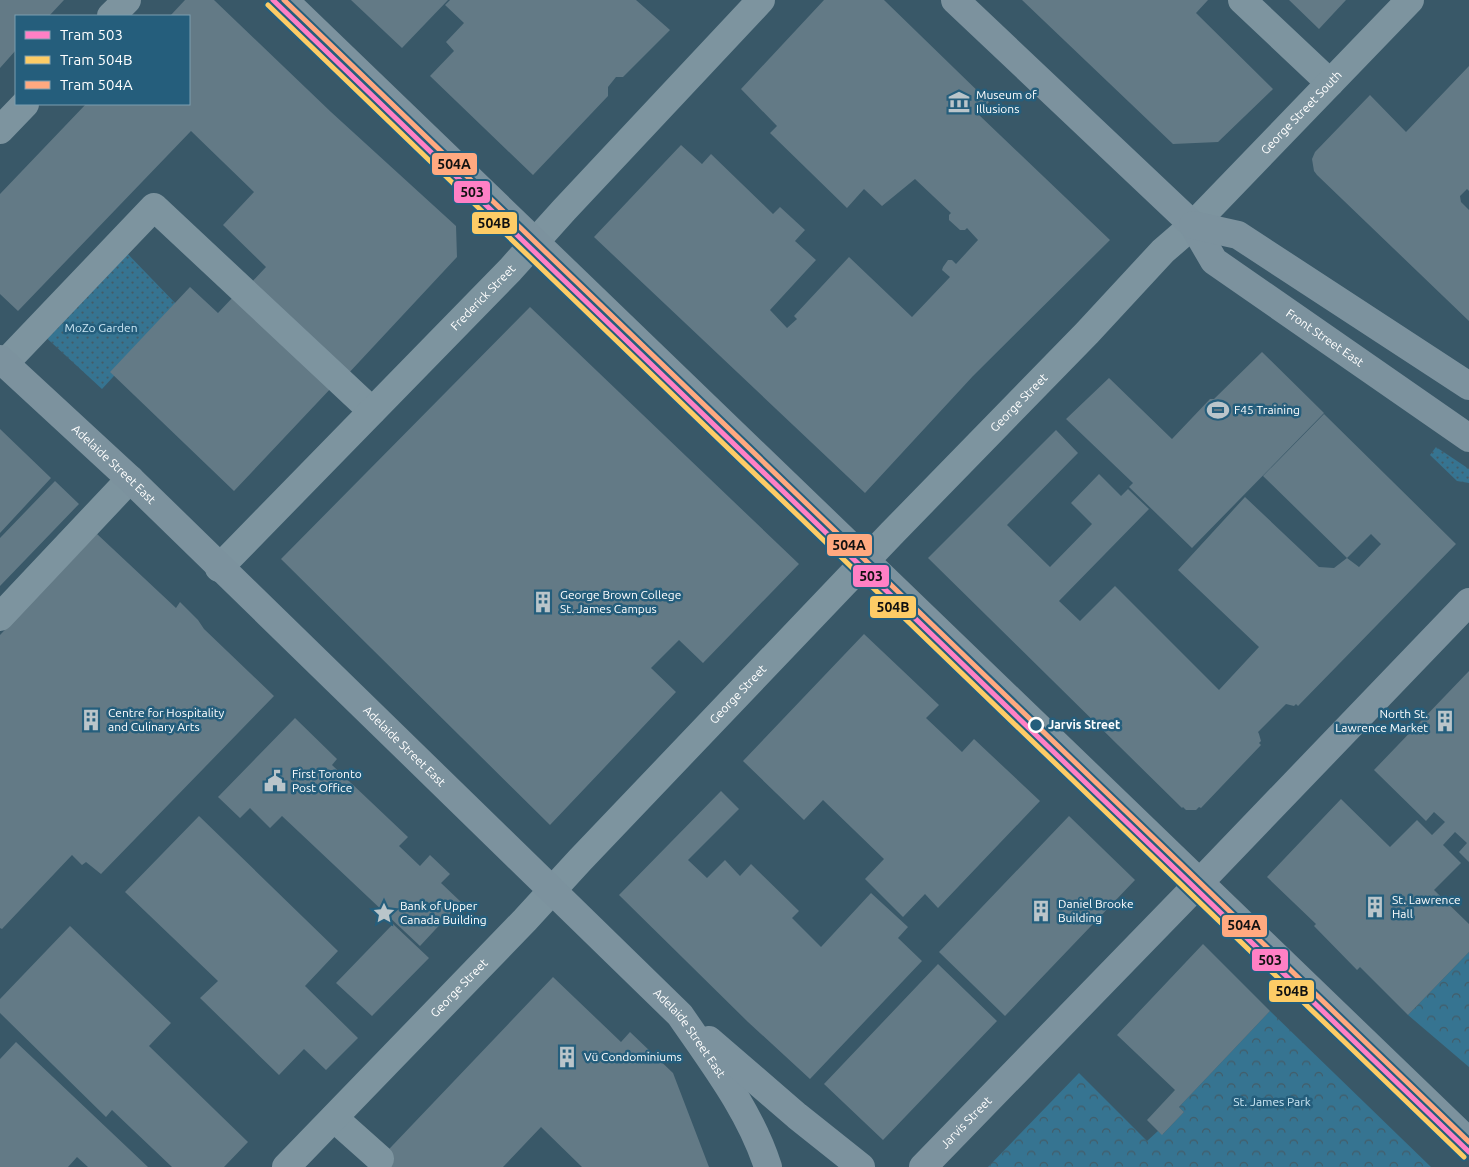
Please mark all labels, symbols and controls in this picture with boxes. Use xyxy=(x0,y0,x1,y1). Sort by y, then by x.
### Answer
legend xyxy=(15,15,190,105)
text: Tram 503 xyxy=(60,26,123,43)
text: Tram 504B xyxy=(60,51,133,68)
street label: George Street South xyxy=(1258,68,1344,157)
text: Tram 504A xyxy=(60,76,133,93)
place label: Museum of Illusions xyxy=(976,88,1037,115)
museum icon: Museum of Illusions xyxy=(946,89,972,115)
line badge: 504A xyxy=(431,152,478,176)
text: 504A xyxy=(437,156,471,172)
line badge: 503 xyxy=(453,180,491,204)
text: 503 xyxy=(460,184,484,200)
line badge: 504B xyxy=(471,211,518,235)
text: 504B xyxy=(478,215,510,231)
street label: Frederick Street xyxy=(448,262,518,333)
street label: Front Street East xyxy=(1284,306,1366,369)
park label: MoZo Garden xyxy=(64,321,138,334)
street label: George Street xyxy=(987,370,1050,434)
sports icon: F45 Training xyxy=(1205,397,1231,423)
place label: F45 Training xyxy=(1234,403,1300,416)
street label: Adelaide Street East xyxy=(70,422,159,506)
line badge: 504A xyxy=(826,533,873,557)
text: 504A xyxy=(832,537,866,553)
line badge: 503 xyxy=(852,564,890,588)
text: 503 xyxy=(859,568,883,584)
place label: George Brown College St. James Campus xyxy=(560,588,681,615)
building icon: George Brown College St. James Campus xyxy=(530,589,556,615)
line badge: 504B xyxy=(869,595,917,619)
text: 504B xyxy=(877,599,909,615)
street label: George Street xyxy=(707,662,769,726)
street label: Adelaide Street East xyxy=(361,703,449,789)
place label: Centre for Hospitality and Culinary Arts xyxy=(108,706,224,733)
building icon: Centre for Hospitality and Culinary Arts xyxy=(78,707,104,733)
place label: North St. Lawrence Market xyxy=(1335,707,1428,734)
building icon: North St. Lawrence Market xyxy=(1432,708,1458,734)
marker: Jarvis Street xyxy=(1028,717,1044,733)
place label: Jarvis Street xyxy=(1048,718,1120,731)
place label: First Toronto Post Office xyxy=(292,767,362,794)
public building icon: First Toronto Post Office xyxy=(262,768,288,794)
place label: St. Lawrence Hall xyxy=(1392,893,1461,920)
building icon: St. Lawrence Hall xyxy=(1362,894,1388,920)
place label: Daniel Brooke Building xyxy=(1058,897,1134,924)
building icon: Daniel Brooke Building xyxy=(1028,898,1054,924)
place label: Bank of Upper Canada Building xyxy=(400,899,487,926)
place icon: Bank of Upper Canada Building xyxy=(371,900,397,926)
line badge: 504A xyxy=(1221,914,1268,938)
text: 504A xyxy=(1227,917,1261,933)
line badge: 503 xyxy=(1251,948,1289,972)
text: 503 xyxy=(1258,952,1282,968)
street label: George Street xyxy=(428,956,490,1020)
line badge: 504B xyxy=(1268,979,1315,1003)
text: 504B xyxy=(1276,983,1308,999)
street label: Adelaide Street East xyxy=(651,986,728,1080)
building icon: Vü Condominiums xyxy=(554,1044,580,1070)
place label: Vü Condominiums xyxy=(584,1050,682,1063)
street label: Jarvis Street xyxy=(938,1093,994,1151)
park label: St. James Park xyxy=(1233,1095,1311,1108)

